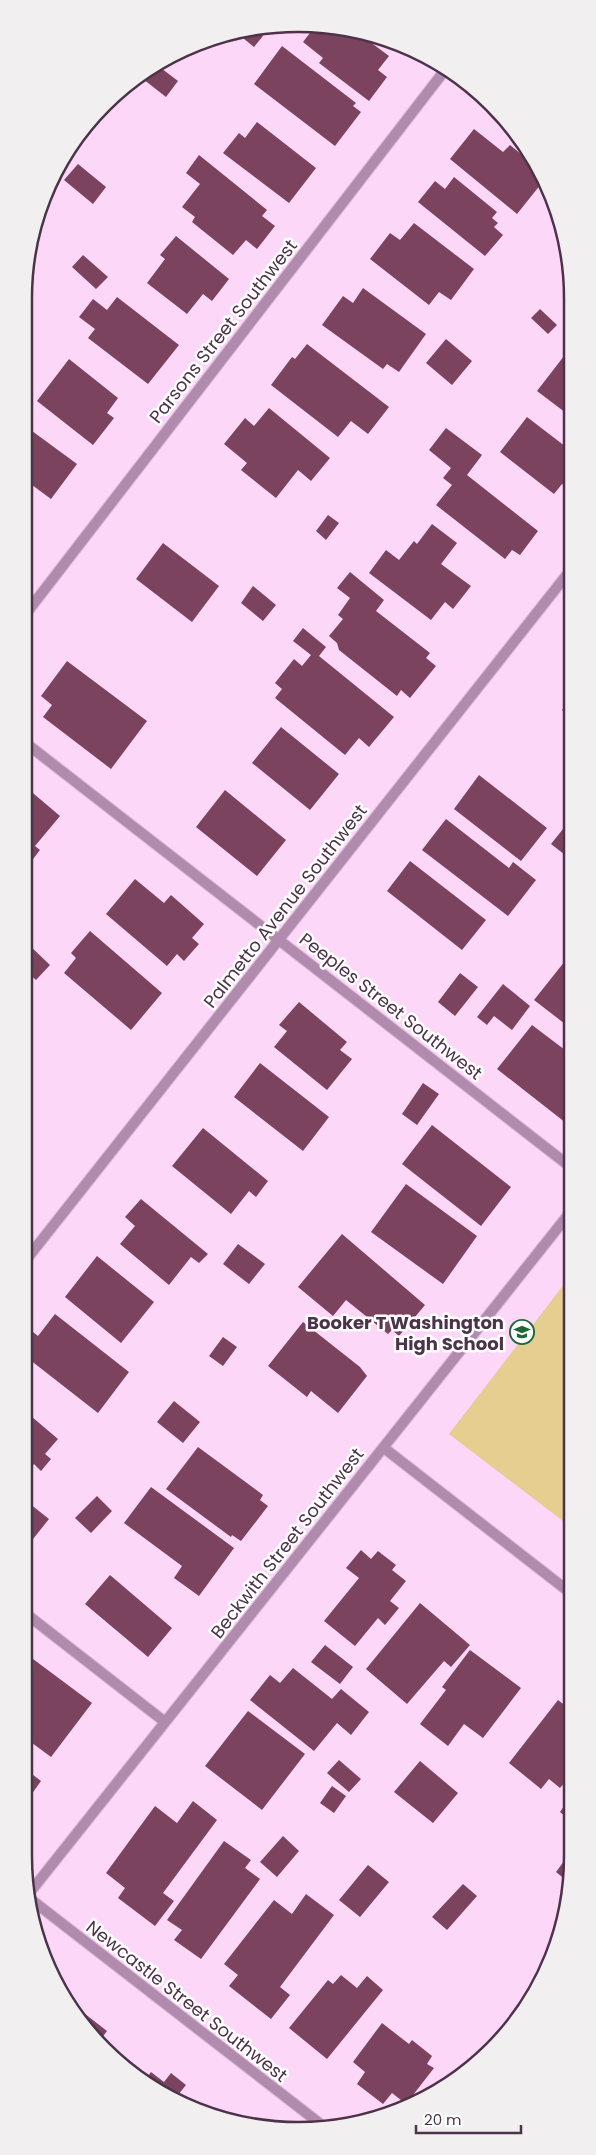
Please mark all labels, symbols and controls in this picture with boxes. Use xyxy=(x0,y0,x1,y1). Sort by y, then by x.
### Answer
street label: Parsons Street Southwest xyxy=(143,234,303,428)
street label: Palmetto Avenue Southwest xyxy=(198,799,372,1013)
street label: Peeples Street Southwest xyxy=(294,927,488,1085)
place label: Booker T Washington High School xyxy=(307,1310,504,1356)
school or university icon: Booker T Washington High School xyxy=(509,1319,535,1345)
street label: Beckwith Street Southwest xyxy=(205,1443,369,1643)
street label: Newcastle Street Southwest xyxy=(81,1914,293,2088)
scale bar xyxy=(416,2102,521,2134)
text: 20 m xyxy=(424,2109,462,2130)

